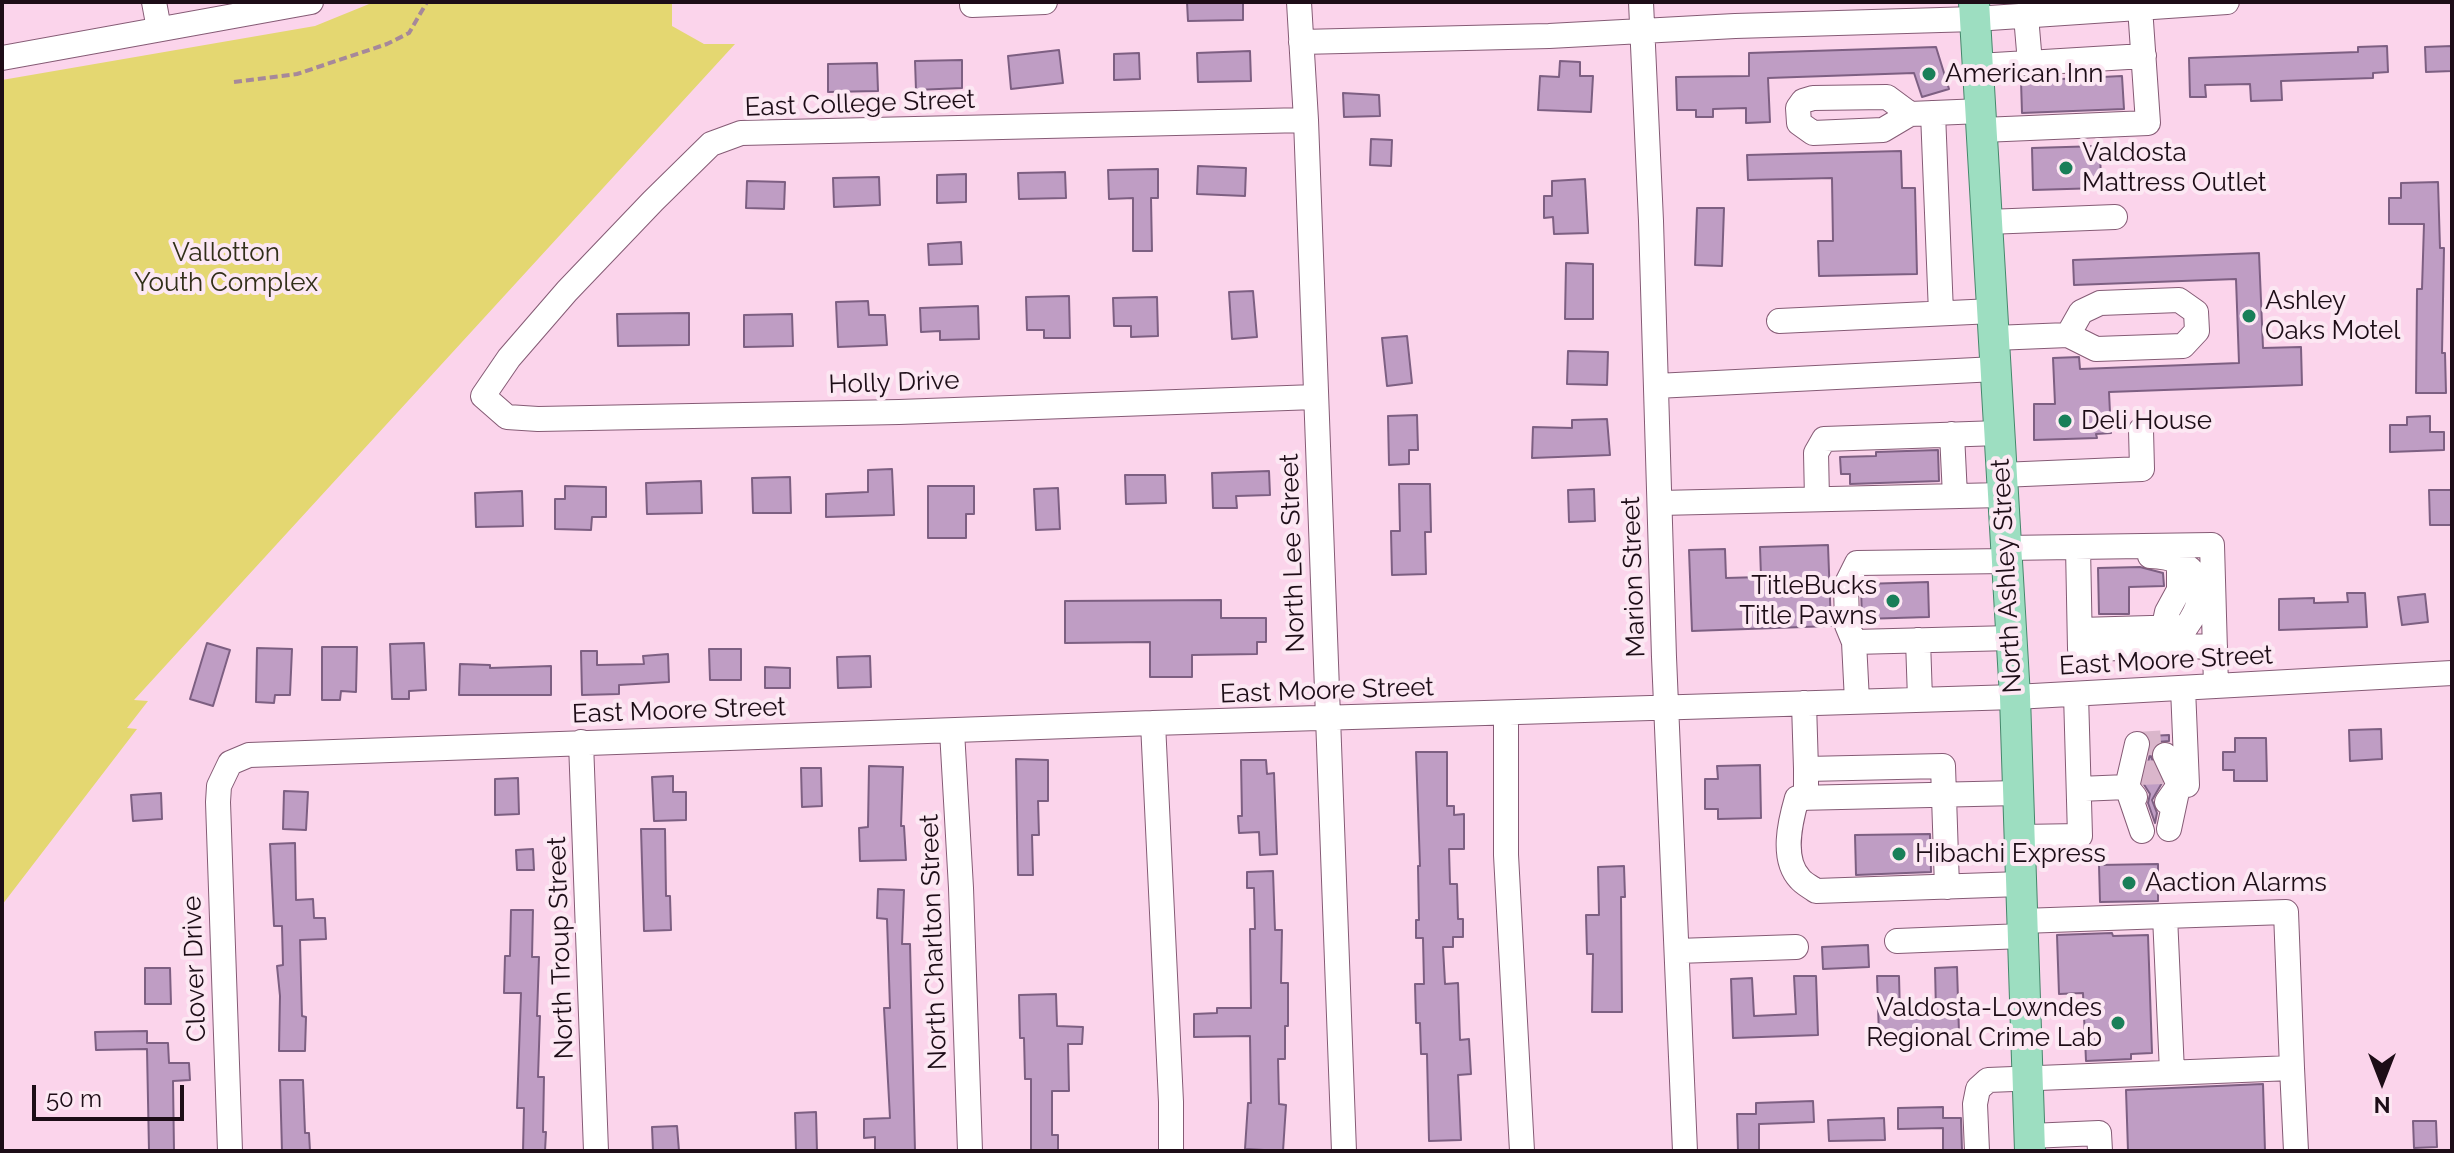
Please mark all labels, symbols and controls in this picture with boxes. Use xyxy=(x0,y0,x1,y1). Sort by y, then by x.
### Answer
place label: American Inn xyxy=(1945,58,2104,90)
marker: American Inn xyxy=(1920,65,1938,83)
street label: East College Street xyxy=(744,84,976,124)
place label: Valdosta Mattress Outlet xyxy=(2082,137,2266,198)
marker: Valdosta Mattress Outlet xyxy=(2057,159,2075,177)
park label: Vallotton Youth Complex xyxy=(134,237,318,298)
place label: Ashley Oaks Motel xyxy=(2265,285,2400,346)
marker: Ashley Oaks Motel xyxy=(2240,307,2258,325)
street label: Holly Drive xyxy=(828,365,960,401)
place label: Deli House xyxy=(2081,405,2212,437)
marker: Deli House xyxy=(2056,412,2074,430)
street label: North Lee Street xyxy=(1274,453,1312,653)
street label: North Ashley Street xyxy=(1985,458,2029,694)
street label: Marion Street xyxy=(1616,496,1652,658)
place label: TitleBucks Title Pawns xyxy=(1739,570,1877,632)
marker: TitleBucks Title Pawns xyxy=(1884,592,1902,610)
street label: East Moore Street xyxy=(2058,640,2274,682)
street label: East Moore Street xyxy=(1220,672,1434,710)
street label: East Moore Street xyxy=(572,692,786,730)
street label: North Charlton Street xyxy=(914,813,954,1071)
street label: North Troup Street xyxy=(542,836,580,1060)
place label: Hibachi Express xyxy=(1915,838,2106,870)
marker: Hibachi Express xyxy=(1890,845,1908,863)
place label: Aaction Alarms xyxy=(2145,867,2327,899)
marker: Aaction Alarms xyxy=(2120,874,2138,892)
street label: Clover Drive xyxy=(177,895,213,1043)
place label: Valdosta-Lowndes Regional Crime Lab xyxy=(1866,992,2102,1054)
marker: Valdosta-Lowndes Regional Crime Lab xyxy=(2109,1014,2127,1032)
north arrow xyxy=(2342,1041,2422,1121)
scale bar xyxy=(36,1069,188,1119)
text: 50 m xyxy=(46,1084,102,1113)
text: N xyxy=(2374,1092,2390,1118)

